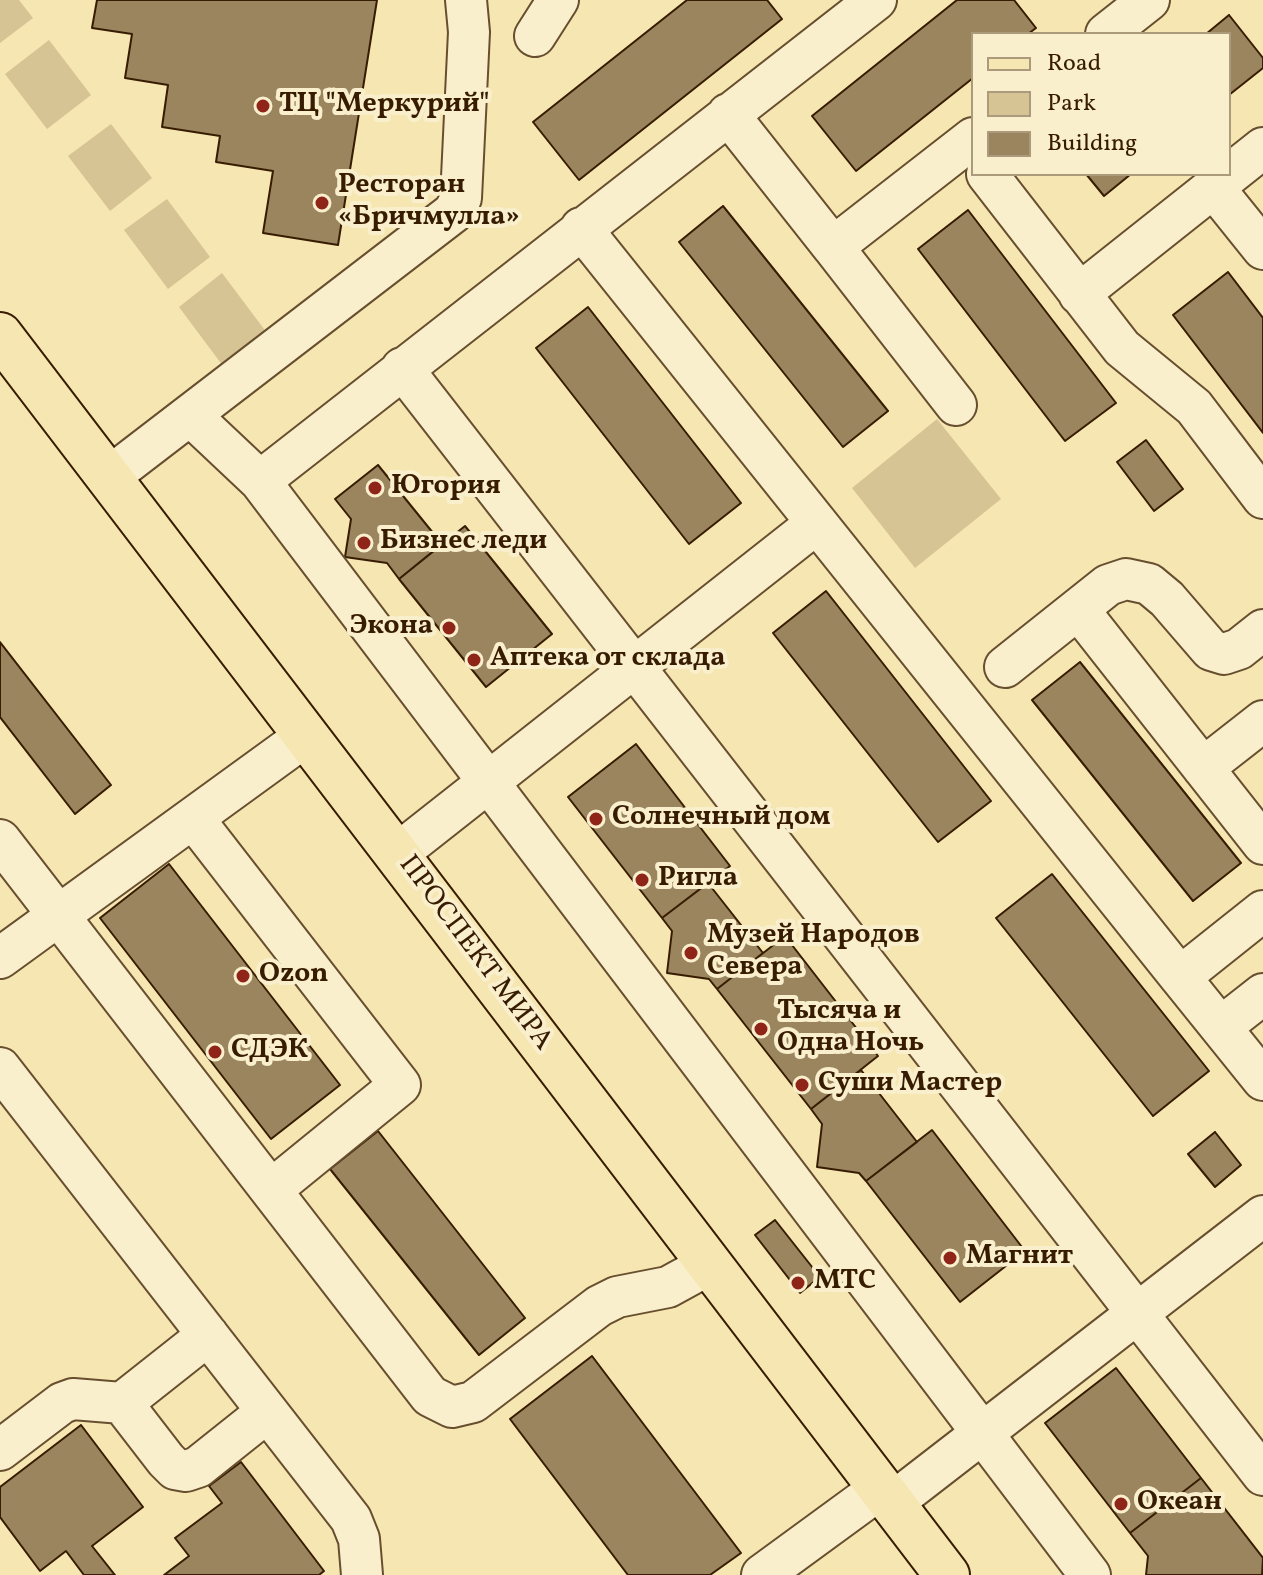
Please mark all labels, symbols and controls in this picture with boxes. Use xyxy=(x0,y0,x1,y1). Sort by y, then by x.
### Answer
legend xyxy=(971,32,1231,176)
text: Road xyxy=(1047,47,1101,81)
text: Park xyxy=(1047,87,1096,121)
place label: ТЦ "Меркурий" xyxy=(279,89,489,123)
marker: ТЦ "Меркурий" xyxy=(254,97,272,115)
text: Building xyxy=(1047,127,1137,161)
place label: Ресторан «Бричмулла» xyxy=(338,170,520,236)
marker: Ресторан «Бричмулла» xyxy=(313,194,331,212)
place label: Югория xyxy=(391,471,501,505)
marker: Югория xyxy=(366,479,384,497)
place label: Бизнес леди xyxy=(380,526,547,560)
marker: Бизнес леди xyxy=(355,534,373,552)
place label: Экона xyxy=(349,611,433,645)
marker: Экона xyxy=(440,619,458,637)
place label: Аптека от склада xyxy=(490,643,726,677)
marker: Аптека от склада xyxy=(465,651,483,669)
place label: Солнечный дом xyxy=(612,802,830,836)
marker: Солнечный дом xyxy=(587,810,605,828)
street label: ПРОСПЕКТ МИРА xyxy=(390,850,558,1058)
place label: Ригла xyxy=(658,863,738,897)
marker: Ригла xyxy=(633,871,651,889)
place label: Музей Народов Севера xyxy=(707,920,920,986)
marker: Музей Народов Севера xyxy=(682,944,700,962)
place label: Ozon xyxy=(259,959,329,993)
marker: Ozon xyxy=(234,967,252,985)
place label: Тысяча и Одна Ночь xyxy=(777,996,924,1062)
marker: Тысяча и Одна Ночь xyxy=(752,1020,770,1038)
place label: СДЭК xyxy=(231,1035,308,1069)
marker: СДЭК xyxy=(206,1043,224,1061)
place label: Суши Мастер xyxy=(818,1068,1002,1102)
marker: Суши Мастер xyxy=(793,1076,811,1094)
place label: Магнит xyxy=(966,1241,1073,1275)
marker: Магнит xyxy=(941,1249,959,1267)
place label: МТС xyxy=(814,1266,876,1300)
marker: МТС xyxy=(789,1274,807,1292)
place label: Океан xyxy=(1137,1487,1222,1521)
marker: Океан xyxy=(1112,1495,1130,1513)

